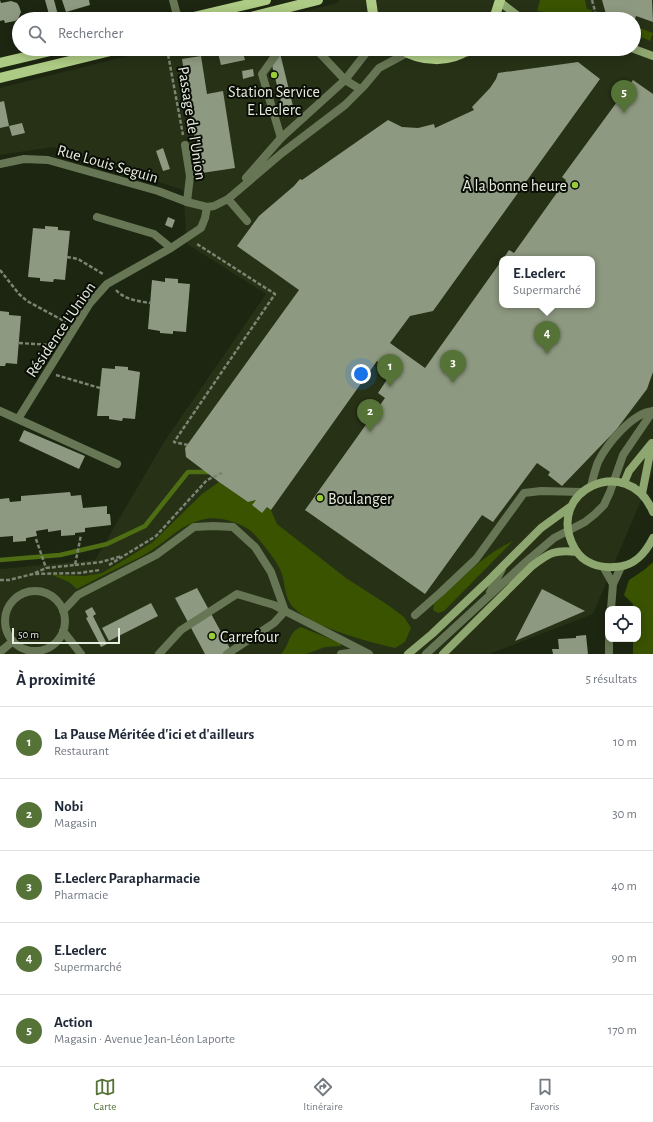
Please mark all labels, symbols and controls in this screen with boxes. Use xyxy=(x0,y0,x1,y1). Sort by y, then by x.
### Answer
search box xyxy=(12,12,641,56)
icon: search xyxy=(26,23,48,45)
text: Rechercher xyxy=(58,26,123,41)
street label: Passage de l'Union xyxy=(175,65,209,181)
marker: Station Service E.Leclerc xyxy=(269,70,279,80)
pin: 5 xyxy=(611,80,637,113)
place label: Station Service E.Leclerc xyxy=(228,84,320,118)
street label: Rue Louis Seguin xyxy=(55,142,160,186)
place label: À la bonne heure xyxy=(463,176,567,194)
marker: À la bonne heure xyxy=(570,180,580,190)
popup xyxy=(499,256,595,308)
text: E.Leclerc xyxy=(513,266,565,281)
street label: Résidence L'Union xyxy=(23,279,99,380)
text: Supermarché xyxy=(513,284,581,297)
pin: 4 xyxy=(534,321,560,354)
pin: 3 xyxy=(440,350,466,383)
pin: 1 xyxy=(377,354,403,387)
your location xyxy=(351,364,371,384)
pin: 2 xyxy=(357,399,383,432)
place label: Boulanger xyxy=(328,491,393,507)
marker: Boulanger xyxy=(315,493,325,503)
map controls xyxy=(605,606,641,642)
button: locate xyxy=(605,606,641,642)
scale bar xyxy=(12,626,120,645)
text: 50 m xyxy=(18,629,39,640)
place label: Carrefour xyxy=(220,629,280,645)
marker: Carrefour xyxy=(207,631,217,641)
text: À proximité xyxy=(16,671,96,688)
text: 5 résultats xyxy=(585,673,637,686)
text: La Pause Méritée d'ici et d'ailleurs xyxy=(54,727,254,742)
text: 1 xyxy=(27,736,31,749)
text: 10 m xyxy=(613,736,637,749)
text: Restaurant xyxy=(54,745,109,758)
text: Nobi xyxy=(54,799,83,814)
text: 2 xyxy=(26,808,32,821)
text: 30 m xyxy=(612,808,637,821)
text: Magasin xyxy=(54,817,97,830)
text: E.Leclerc Parapharmacie xyxy=(54,871,200,886)
text: 3 xyxy=(26,880,32,893)
text: 40 m xyxy=(611,880,637,893)
text: Pharmacie xyxy=(54,889,108,902)
text: E.Leclerc xyxy=(54,943,106,958)
text: 4 xyxy=(26,952,32,965)
text: 90 m xyxy=(611,952,637,965)
text: Supermarché xyxy=(54,961,122,974)
text: Action xyxy=(54,1015,93,1030)
text: 5 xyxy=(26,1024,32,1037)
text: 170 m xyxy=(608,1024,637,1037)
text: Magasin · Avenue Jean-Léon Laporte xyxy=(54,1033,235,1046)
tab: Carte xyxy=(94,1076,116,1113)
tab: Itinéraire xyxy=(303,1076,343,1113)
tab: Favoris xyxy=(530,1076,559,1113)

